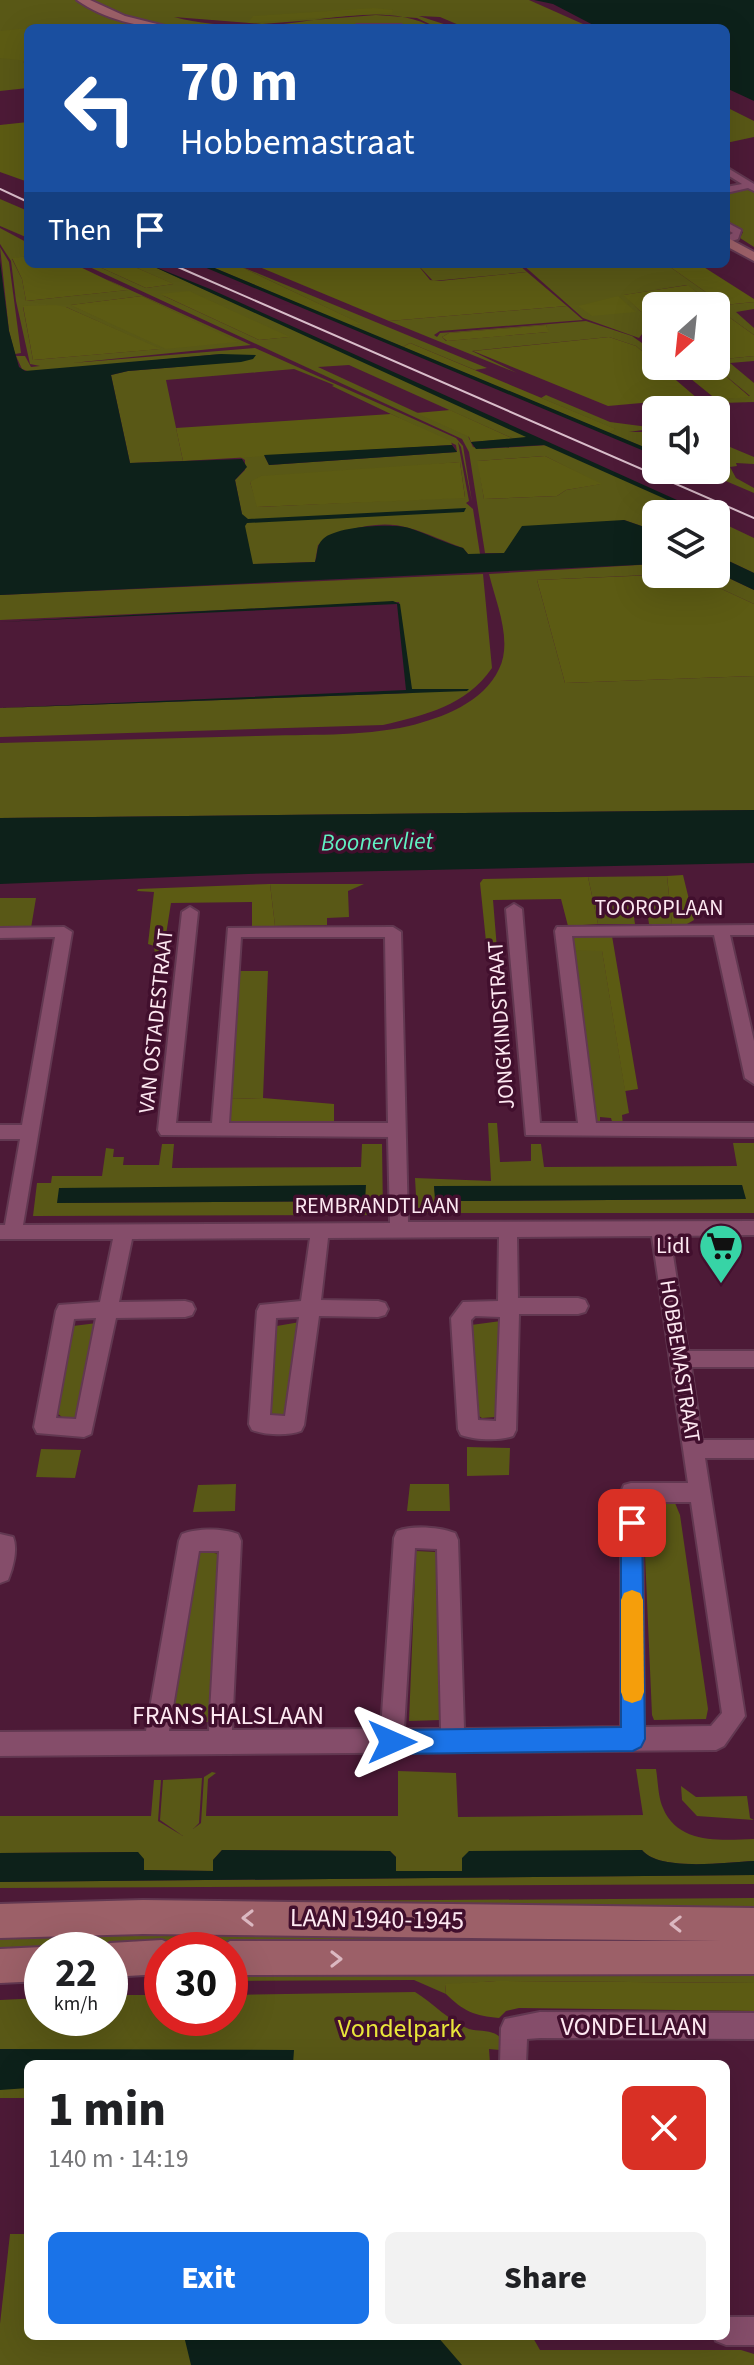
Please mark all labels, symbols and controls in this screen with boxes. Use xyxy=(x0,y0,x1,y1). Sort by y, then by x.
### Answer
text: 70 m xyxy=(180,43,298,122)
icon: left xyxy=(48,56,152,160)
text: Hobbemastraat xyxy=(180,117,415,168)
icon: arrive xyxy=(128,208,172,252)
text: Then xyxy=(48,209,112,252)
north arrow xyxy=(642,292,730,380)
map controls xyxy=(642,292,730,588)
button: sound xyxy=(642,396,730,484)
button: layers xyxy=(642,500,730,588)
water label: Boonervliet xyxy=(321,824,435,860)
street label: TOOROPLAAN xyxy=(595,892,723,924)
street label: VAN OSTADESTRAAT xyxy=(130,927,182,1115)
street label: JONGKINDSTRAAT xyxy=(479,939,523,1110)
street label: REMBRANDTLAAN xyxy=(294,1190,460,1222)
supermarket icon: Lidl xyxy=(697,1222,745,1285)
place label: Lidl xyxy=(656,1230,690,1262)
street label: HOBBEMASTRAAT xyxy=(651,1277,709,1445)
pin xyxy=(598,1489,666,1557)
icon: arrive xyxy=(610,1501,654,1545)
street label: FRANS HALSLAAN xyxy=(132,1697,324,1734)
position arrow xyxy=(350,1700,434,1784)
street label: LAAN 1940-1945 xyxy=(290,1899,464,1939)
one-way arrow xyxy=(241,1909,254,1926)
one-way arrow xyxy=(669,1915,682,1933)
speed limit sign: 30 xyxy=(144,1932,248,2036)
text: 22 xyxy=(55,1945,97,2002)
one-way arrow xyxy=(330,1950,343,1968)
text: km/h xyxy=(54,1990,98,2018)
street label: VONDELLAAN xyxy=(560,2008,708,2045)
park label: Vondelpark xyxy=(338,2010,462,2047)
text: 1 min xyxy=(48,2076,166,2144)
button: close xyxy=(622,2086,706,2170)
text: 140 m · 14:19 xyxy=(48,2140,189,2177)
button: Exit xyxy=(48,2232,369,2324)
button: Share xyxy=(385,2232,706,2324)

